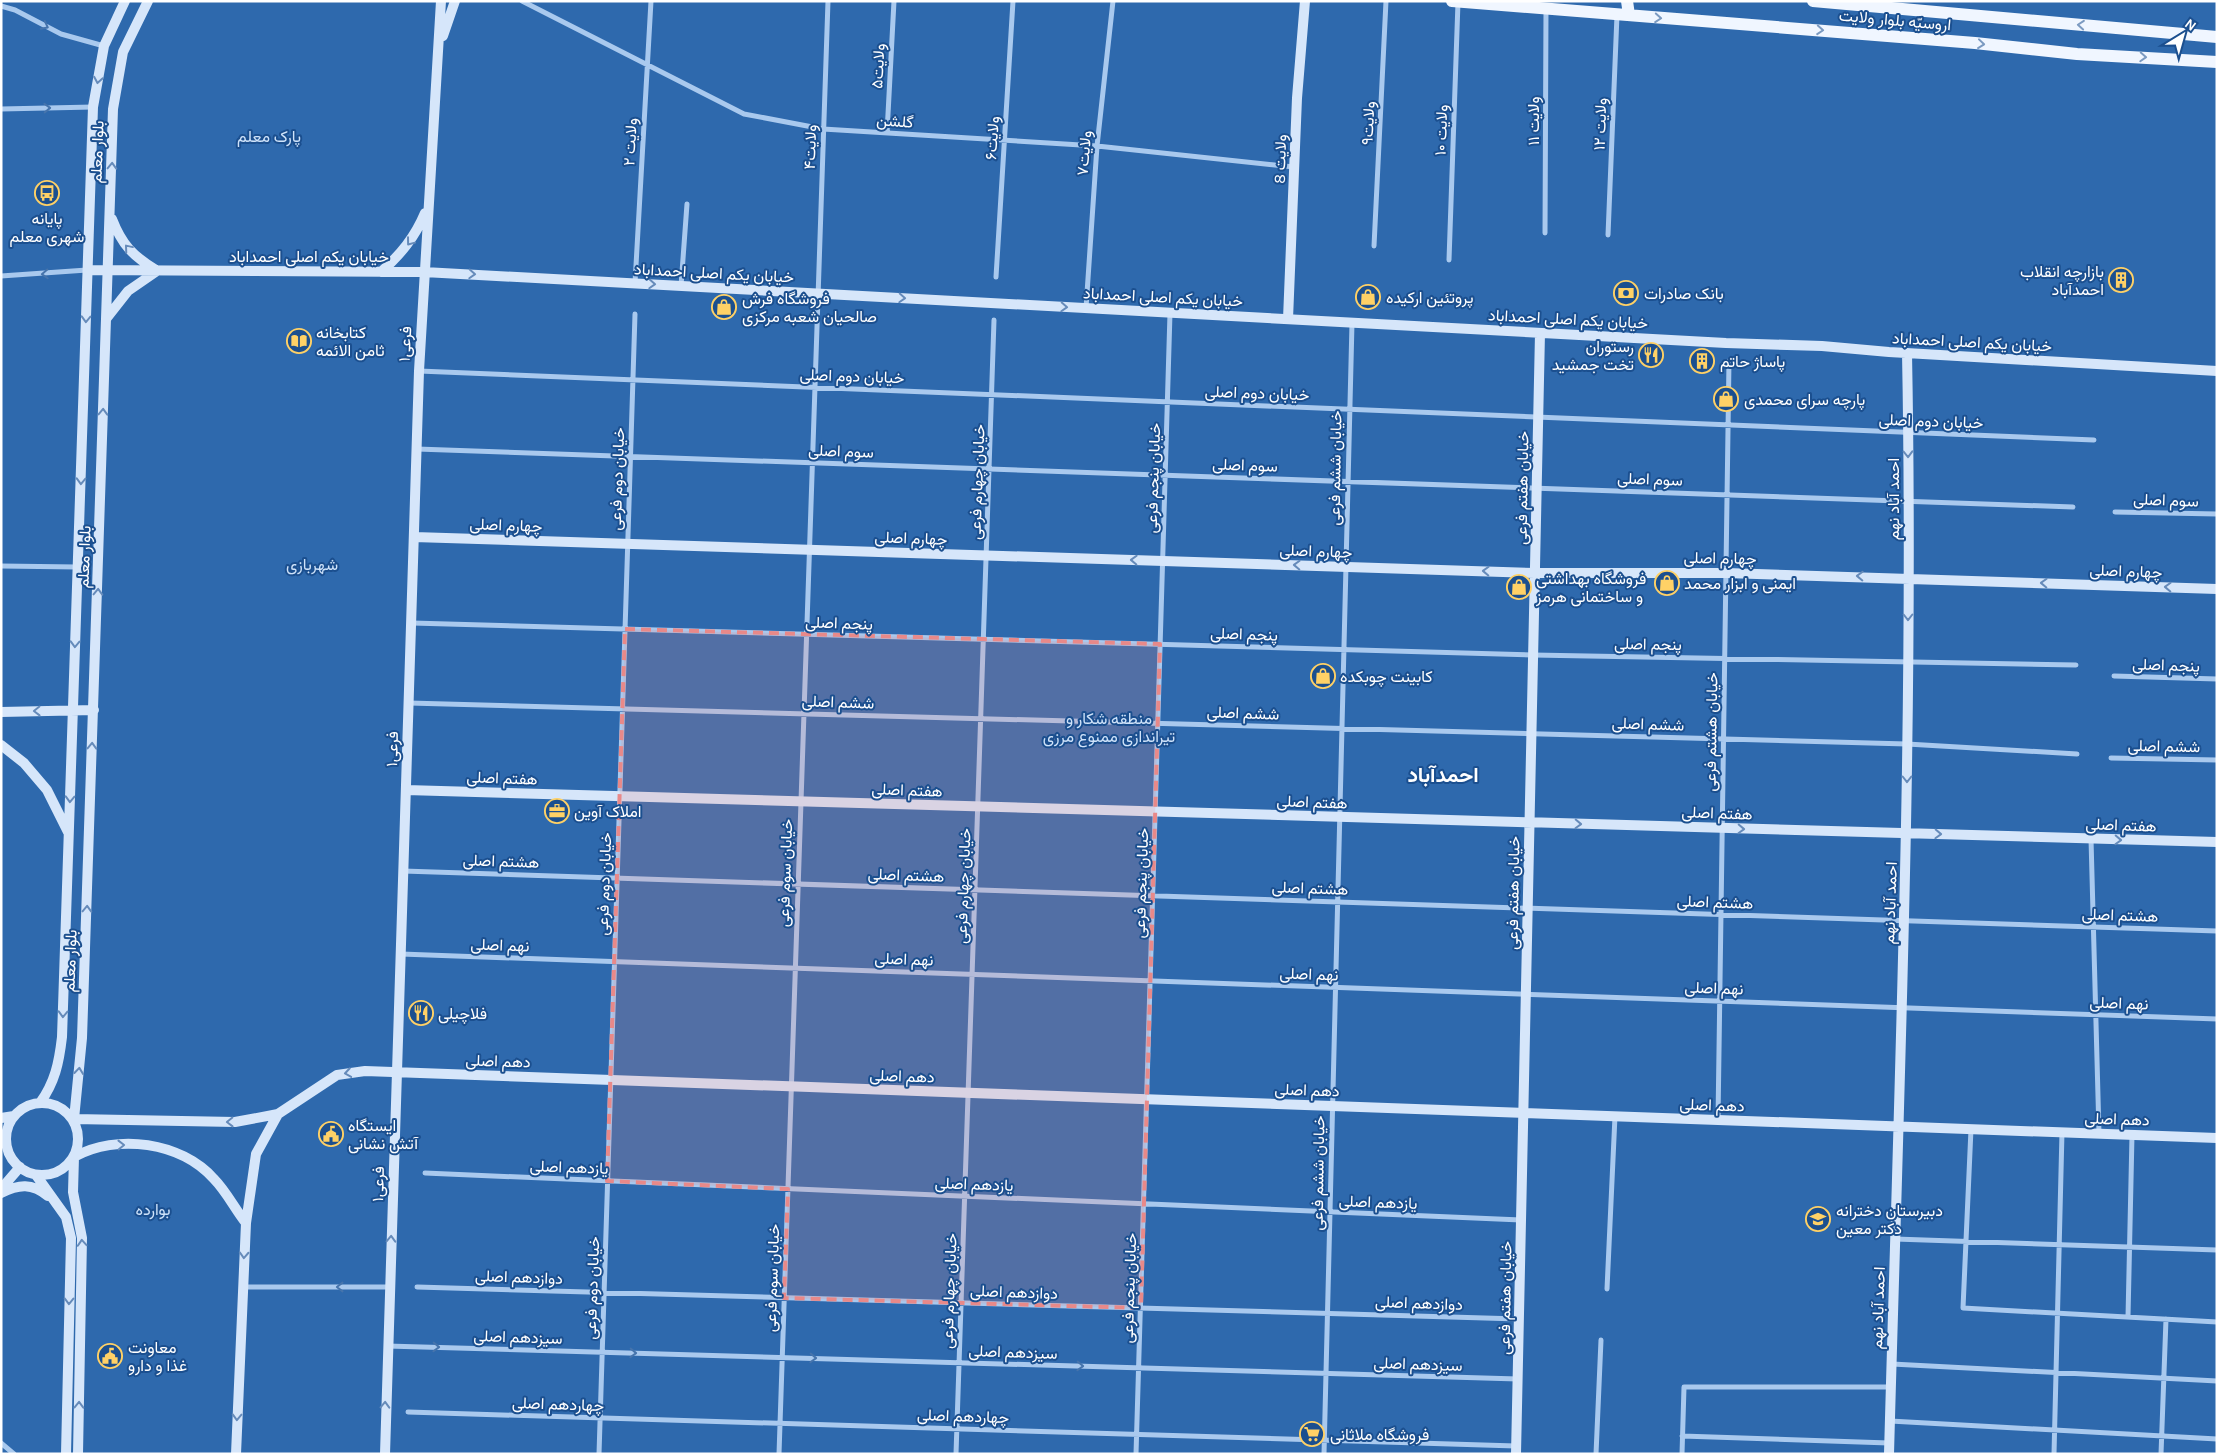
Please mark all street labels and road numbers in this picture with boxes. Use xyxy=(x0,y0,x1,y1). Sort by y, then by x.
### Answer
street label: اروسیّه بلوار ولایت xyxy=(1838,6,1952,35)
street label: ولایت۵ xyxy=(867,43,890,89)
street label: ولایت ۱۱ xyxy=(1524,96,1544,146)
street label: ولایت ۱۲ xyxy=(1590,97,1611,151)
street label: ولایت۹ xyxy=(1357,101,1380,145)
street label: ولایت ۱۰ xyxy=(1431,104,1452,156)
street label: گلشن xyxy=(876,110,914,133)
street label: ولایت۶ xyxy=(981,115,1004,161)
street label: ولایت ۲ xyxy=(619,117,642,167)
street label: بلوار معلم xyxy=(86,120,109,184)
street label: ولایت۴ xyxy=(800,124,821,170)
street label: ولایت۷ xyxy=(1073,130,1096,177)
street label: ولایت 8 xyxy=(1270,134,1291,184)
street label: خیابان یکم اصلی احمداباد xyxy=(229,247,389,267)
street label: خیابان یکم اصلی احمداباد xyxy=(634,259,795,288)
street label: خیابان یکم اصلی احمداباد xyxy=(1083,283,1244,312)
street label: خیابان یکم اصلی احمداباد xyxy=(1488,305,1649,334)
street label: فرعی۱ xyxy=(395,326,416,362)
street label: خیابان یکم اصلی احمداباد xyxy=(1892,328,2053,357)
street label: خیابان دوم اصلی xyxy=(799,365,905,388)
street label: خیابان دوم اصلی xyxy=(1204,382,1310,405)
street label: خیابان ششم فرعی xyxy=(1324,410,1347,526)
street label: خیابان دوم اصلی xyxy=(1878,410,1984,433)
street label: خیابان پنجم فرعی xyxy=(1142,422,1166,534)
street label: خیابان چهارم فرعی xyxy=(965,424,991,540)
street label: خیابان دوم فرعی xyxy=(606,427,629,531)
street label: خیابان هفتم فرعی xyxy=(1512,431,1533,545)
street label: سوم اصلی xyxy=(808,440,874,463)
street label: سوم اصلی xyxy=(1212,454,1278,477)
street label: احمد آباد نهم xyxy=(1884,458,1904,540)
street label: سوم اصلی xyxy=(1617,468,1683,491)
street label: سوم اصلی xyxy=(2133,489,2199,512)
street label: چهارم اصلی xyxy=(469,514,543,538)
street label: بلوار معلم xyxy=(73,525,96,589)
street label: چهارم اصلی xyxy=(874,527,948,551)
street label: چهارم اصلی xyxy=(1279,540,1353,564)
street label: چهارم اصلی xyxy=(1683,548,1757,570)
street label: چهارم اصلی xyxy=(2089,560,2163,584)
street label: پنجم اصلی xyxy=(805,612,873,636)
street label: پنجم اصلی xyxy=(1210,623,1278,647)
street label: پنجم اصلی xyxy=(1614,634,1682,656)
street label: پنجم اصلی xyxy=(2132,654,2200,678)
street label: خیابان هشتم فرعی xyxy=(1700,672,1723,792)
street label: ششم اصلی xyxy=(801,691,875,714)
street label: ششم اصلی xyxy=(1206,702,1280,725)
street label: ششم اصلی xyxy=(1611,713,1685,736)
street label: فرعی۱ xyxy=(382,731,403,767)
street label: ششم اصلی xyxy=(2128,736,2200,757)
street label: هفتم اصلی xyxy=(466,767,538,790)
street label: هفتم اصلی xyxy=(871,779,943,802)
street label: هفتم اصلی xyxy=(1276,791,1348,814)
street label: هفتم اصلی xyxy=(1681,802,1753,825)
street label: هفتم اصلی xyxy=(2085,814,2157,837)
street label: خیابان سوم فرعی xyxy=(774,818,797,927)
street label: خیابان پنجم فرعی xyxy=(1130,827,1154,939)
street label: خیابان چهارم فرعی xyxy=(951,828,977,944)
street label: خیابان دوم فرعی xyxy=(593,832,616,936)
street label: خیابان هفتم فرعی xyxy=(1503,836,1524,950)
street label: هشتم اصلی xyxy=(462,850,540,873)
street label: احمد آباد نهم xyxy=(1879,861,1902,945)
street label: هشتم اصلی xyxy=(867,864,945,887)
street label: هشتم اصلی xyxy=(1271,877,1349,900)
street label: هشتم اصلی xyxy=(1676,891,1754,914)
street label: هشتم اصلی xyxy=(2081,904,2159,927)
street label: بلوار معلم xyxy=(59,929,82,993)
street label: نهم اصلی xyxy=(470,934,530,957)
street label: نهم اصلی xyxy=(874,948,934,971)
street label: نهم اصلی xyxy=(1279,963,1339,986)
street label: نهم اصلی xyxy=(1684,977,1744,1000)
street label: نهم اصلی xyxy=(2089,992,2149,1015)
street label: دهم اصلی xyxy=(465,1050,531,1073)
street label: دهم اصلی xyxy=(869,1065,935,1088)
street label: دهم اصلی xyxy=(1274,1079,1340,1102)
street label: دهم اصلی xyxy=(1679,1094,1745,1117)
street label: دهم اصلی xyxy=(2084,1108,2150,1131)
street label: خیابان ششم فرعی xyxy=(1307,1115,1330,1231)
street label: یازدهم اصلی xyxy=(529,1156,609,1179)
street label: فرعی۱ xyxy=(368,1166,389,1202)
street label: یازدهم اصلی xyxy=(934,1173,1014,1196)
street label: یازدهم اصلی xyxy=(1338,1191,1418,1214)
street label: خیابان سوم فرعی xyxy=(761,1223,784,1332)
street label: خیابان پنجم فرعی xyxy=(1118,1232,1142,1344)
street label: خیابان چهارم فرعی xyxy=(937,1233,963,1349)
street label: خیابان دوم فرعی xyxy=(581,1236,604,1340)
street label: خیابان هفتم فرعی xyxy=(1495,1241,1516,1355)
street label: دوازدهم اصلی xyxy=(475,1266,563,1289)
street label: احمد آباد نهم xyxy=(1867,1266,1890,1350)
street label: دوازدهم اصلی xyxy=(970,1281,1058,1304)
street label: دوازدهم اصلی xyxy=(1375,1292,1463,1315)
street label: سیزدهم اصلی xyxy=(473,1326,563,1349)
street label: سیزدهم اصلی xyxy=(968,1341,1058,1364)
street label: سیزدهم اصلی xyxy=(1373,1353,1463,1376)
street label: چهاردهم اصلی xyxy=(511,1393,605,1417)
street label: چهاردهم اصلی xyxy=(916,1405,1010,1429)

